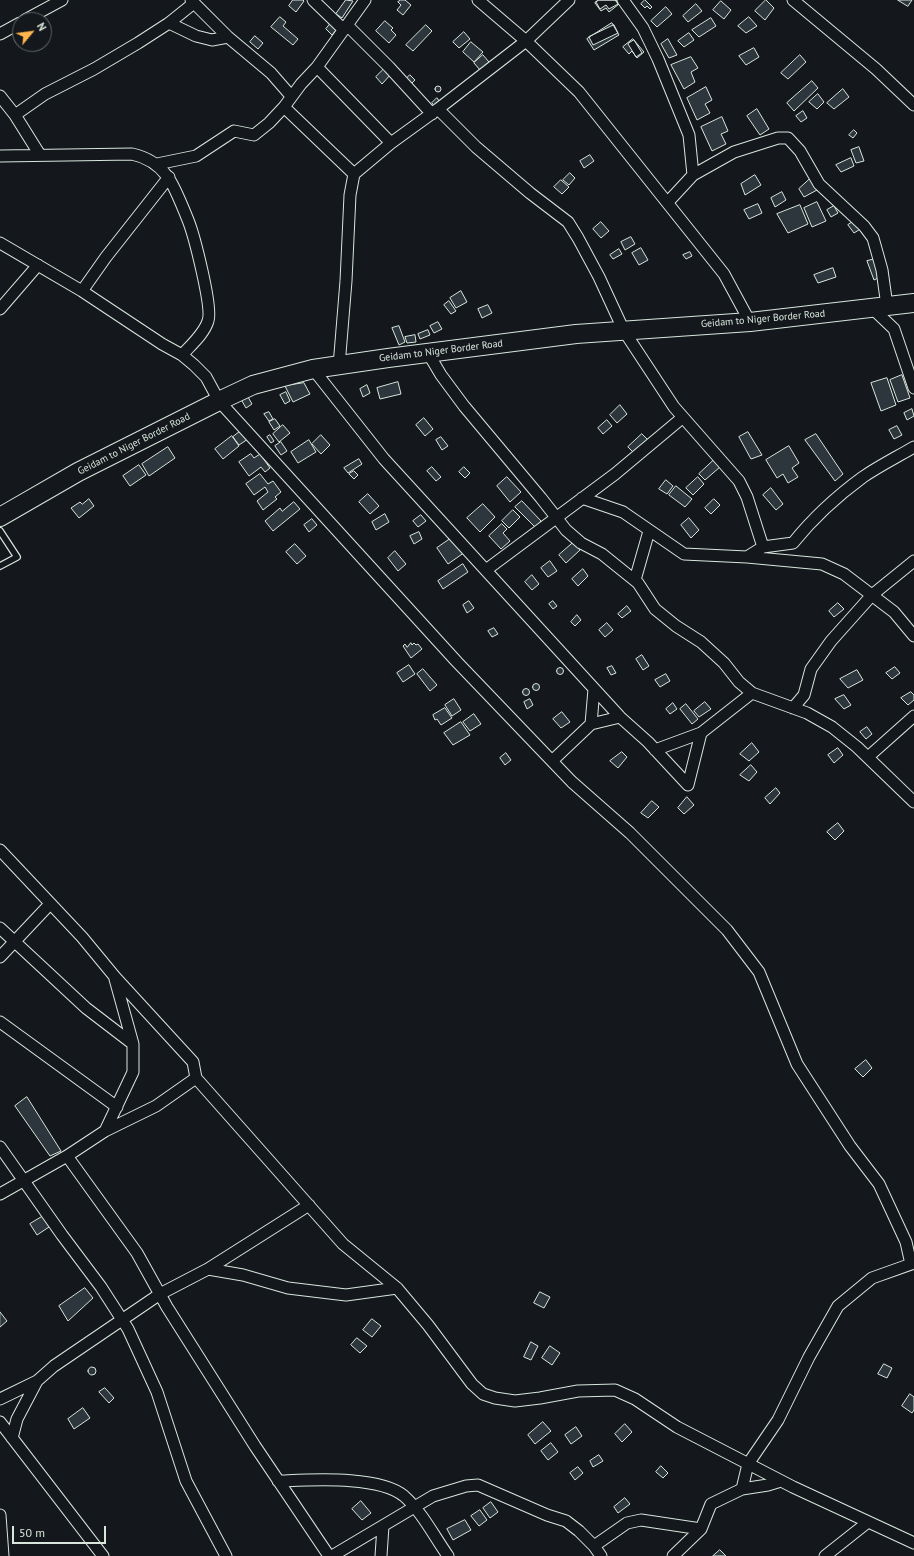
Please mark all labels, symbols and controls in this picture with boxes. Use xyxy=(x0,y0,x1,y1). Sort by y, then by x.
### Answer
north arrow xyxy=(12,12,52,52)
text: N xyxy=(34,20,49,33)
street label: Geidam to Niger Border Road xyxy=(700,308,826,330)
street label: Geidam to Niger Border Road xyxy=(378,337,504,365)
street label: Geidam to Niger Border Road xyxy=(76,410,192,478)
scale bar xyxy=(14,1518,108,1544)
text: 50 m xyxy=(19,1525,45,1540)

